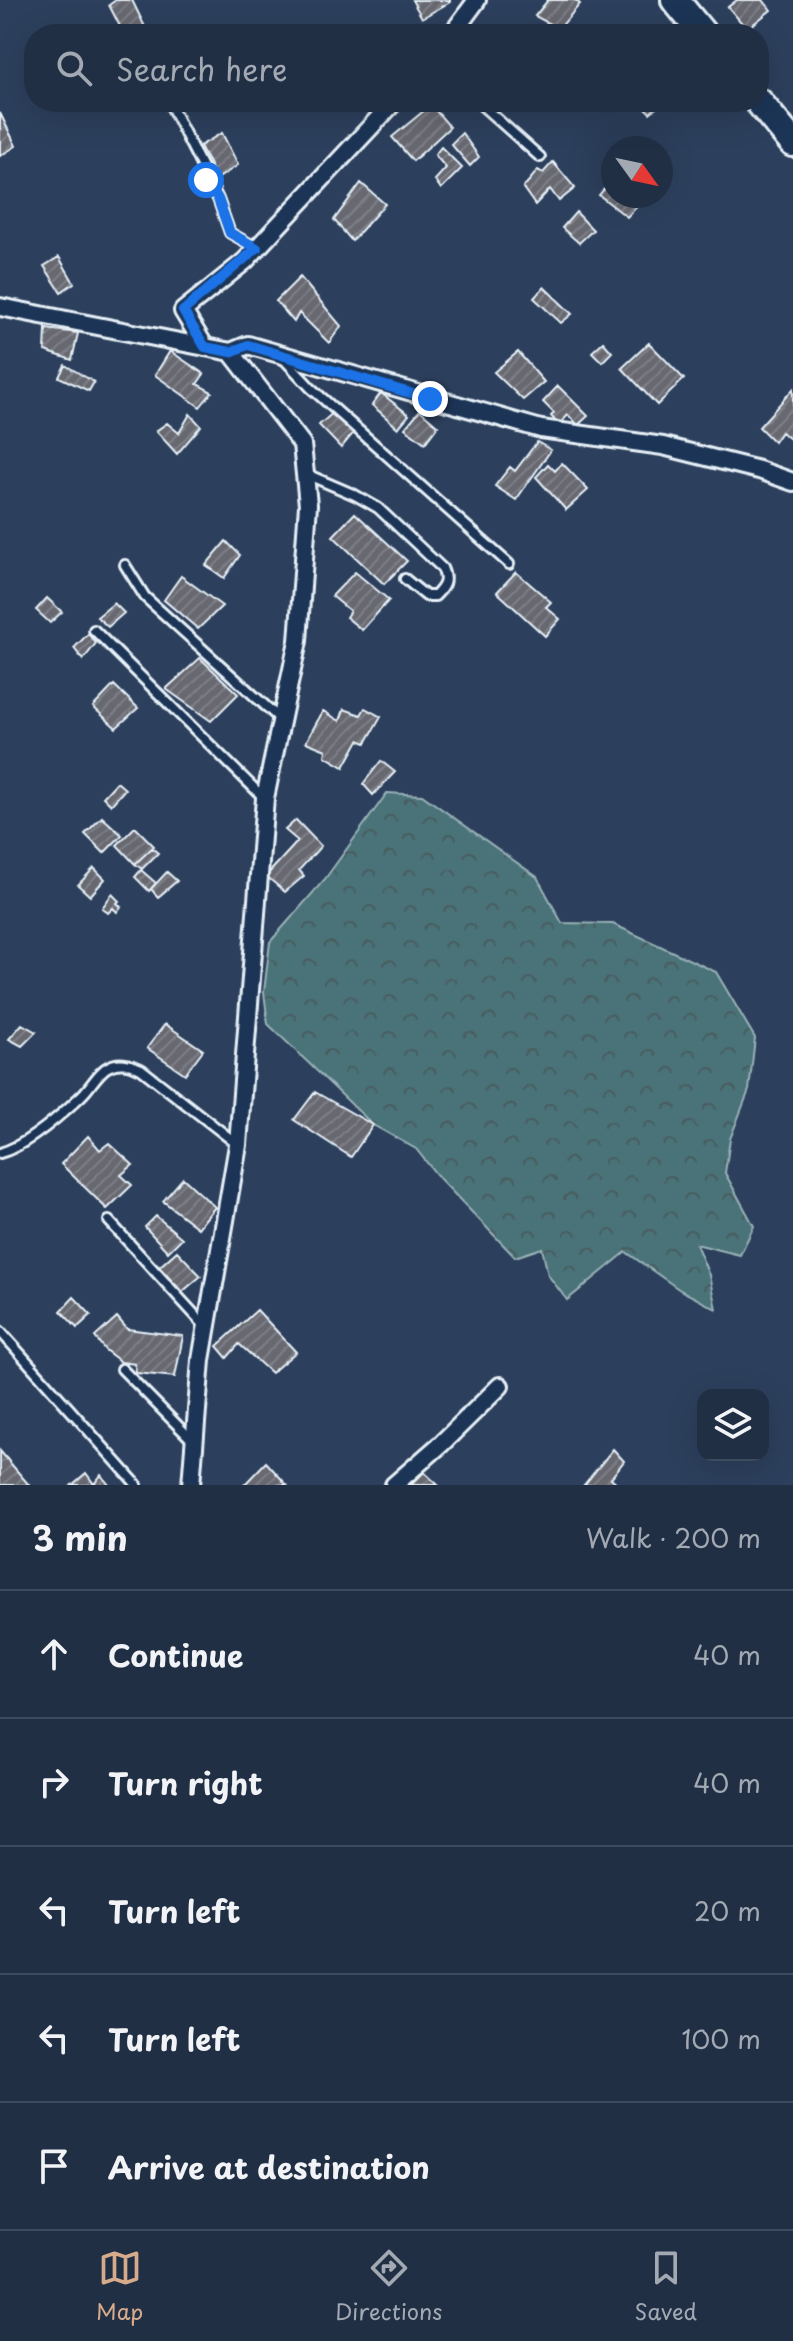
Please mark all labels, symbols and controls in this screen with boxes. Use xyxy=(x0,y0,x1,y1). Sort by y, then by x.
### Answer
search box xyxy=(24,24,769,112)
icon: search xyxy=(52,46,96,90)
text: Search here xyxy=(116,46,288,91)
north arrow xyxy=(601,136,673,208)
route start xyxy=(188,162,224,198)
route end xyxy=(412,381,448,417)
map controls xyxy=(697,1389,769,1461)
button: layers xyxy=(697,1389,769,1461)
text: 3 min xyxy=(32,1511,128,1563)
text: Walk · 200 m xyxy=(586,1518,761,1557)
icon: ahead xyxy=(32,1632,76,1676)
text: Continue xyxy=(108,1632,243,1677)
text: 40 m xyxy=(693,1635,761,1674)
icon: right xyxy=(32,1760,76,1804)
text: Turn right xyxy=(108,1760,263,1805)
text: 40 m xyxy=(693,1763,761,1802)
icon: left xyxy=(32,1888,76,1932)
text: Turn left xyxy=(108,1888,240,1933)
text: 20 m xyxy=(694,1891,761,1930)
icon: left xyxy=(32,2016,76,2060)
text: Turn left xyxy=(108,2016,240,2061)
text: 100 m xyxy=(681,2019,761,2058)
icon: arrive xyxy=(32,2144,76,2188)
text: Arrive at destination xyxy=(108,2144,430,2189)
tab: Map xyxy=(96,2246,143,2327)
tab: Directions xyxy=(335,2246,442,2327)
tab: Saved xyxy=(634,2246,697,2327)

